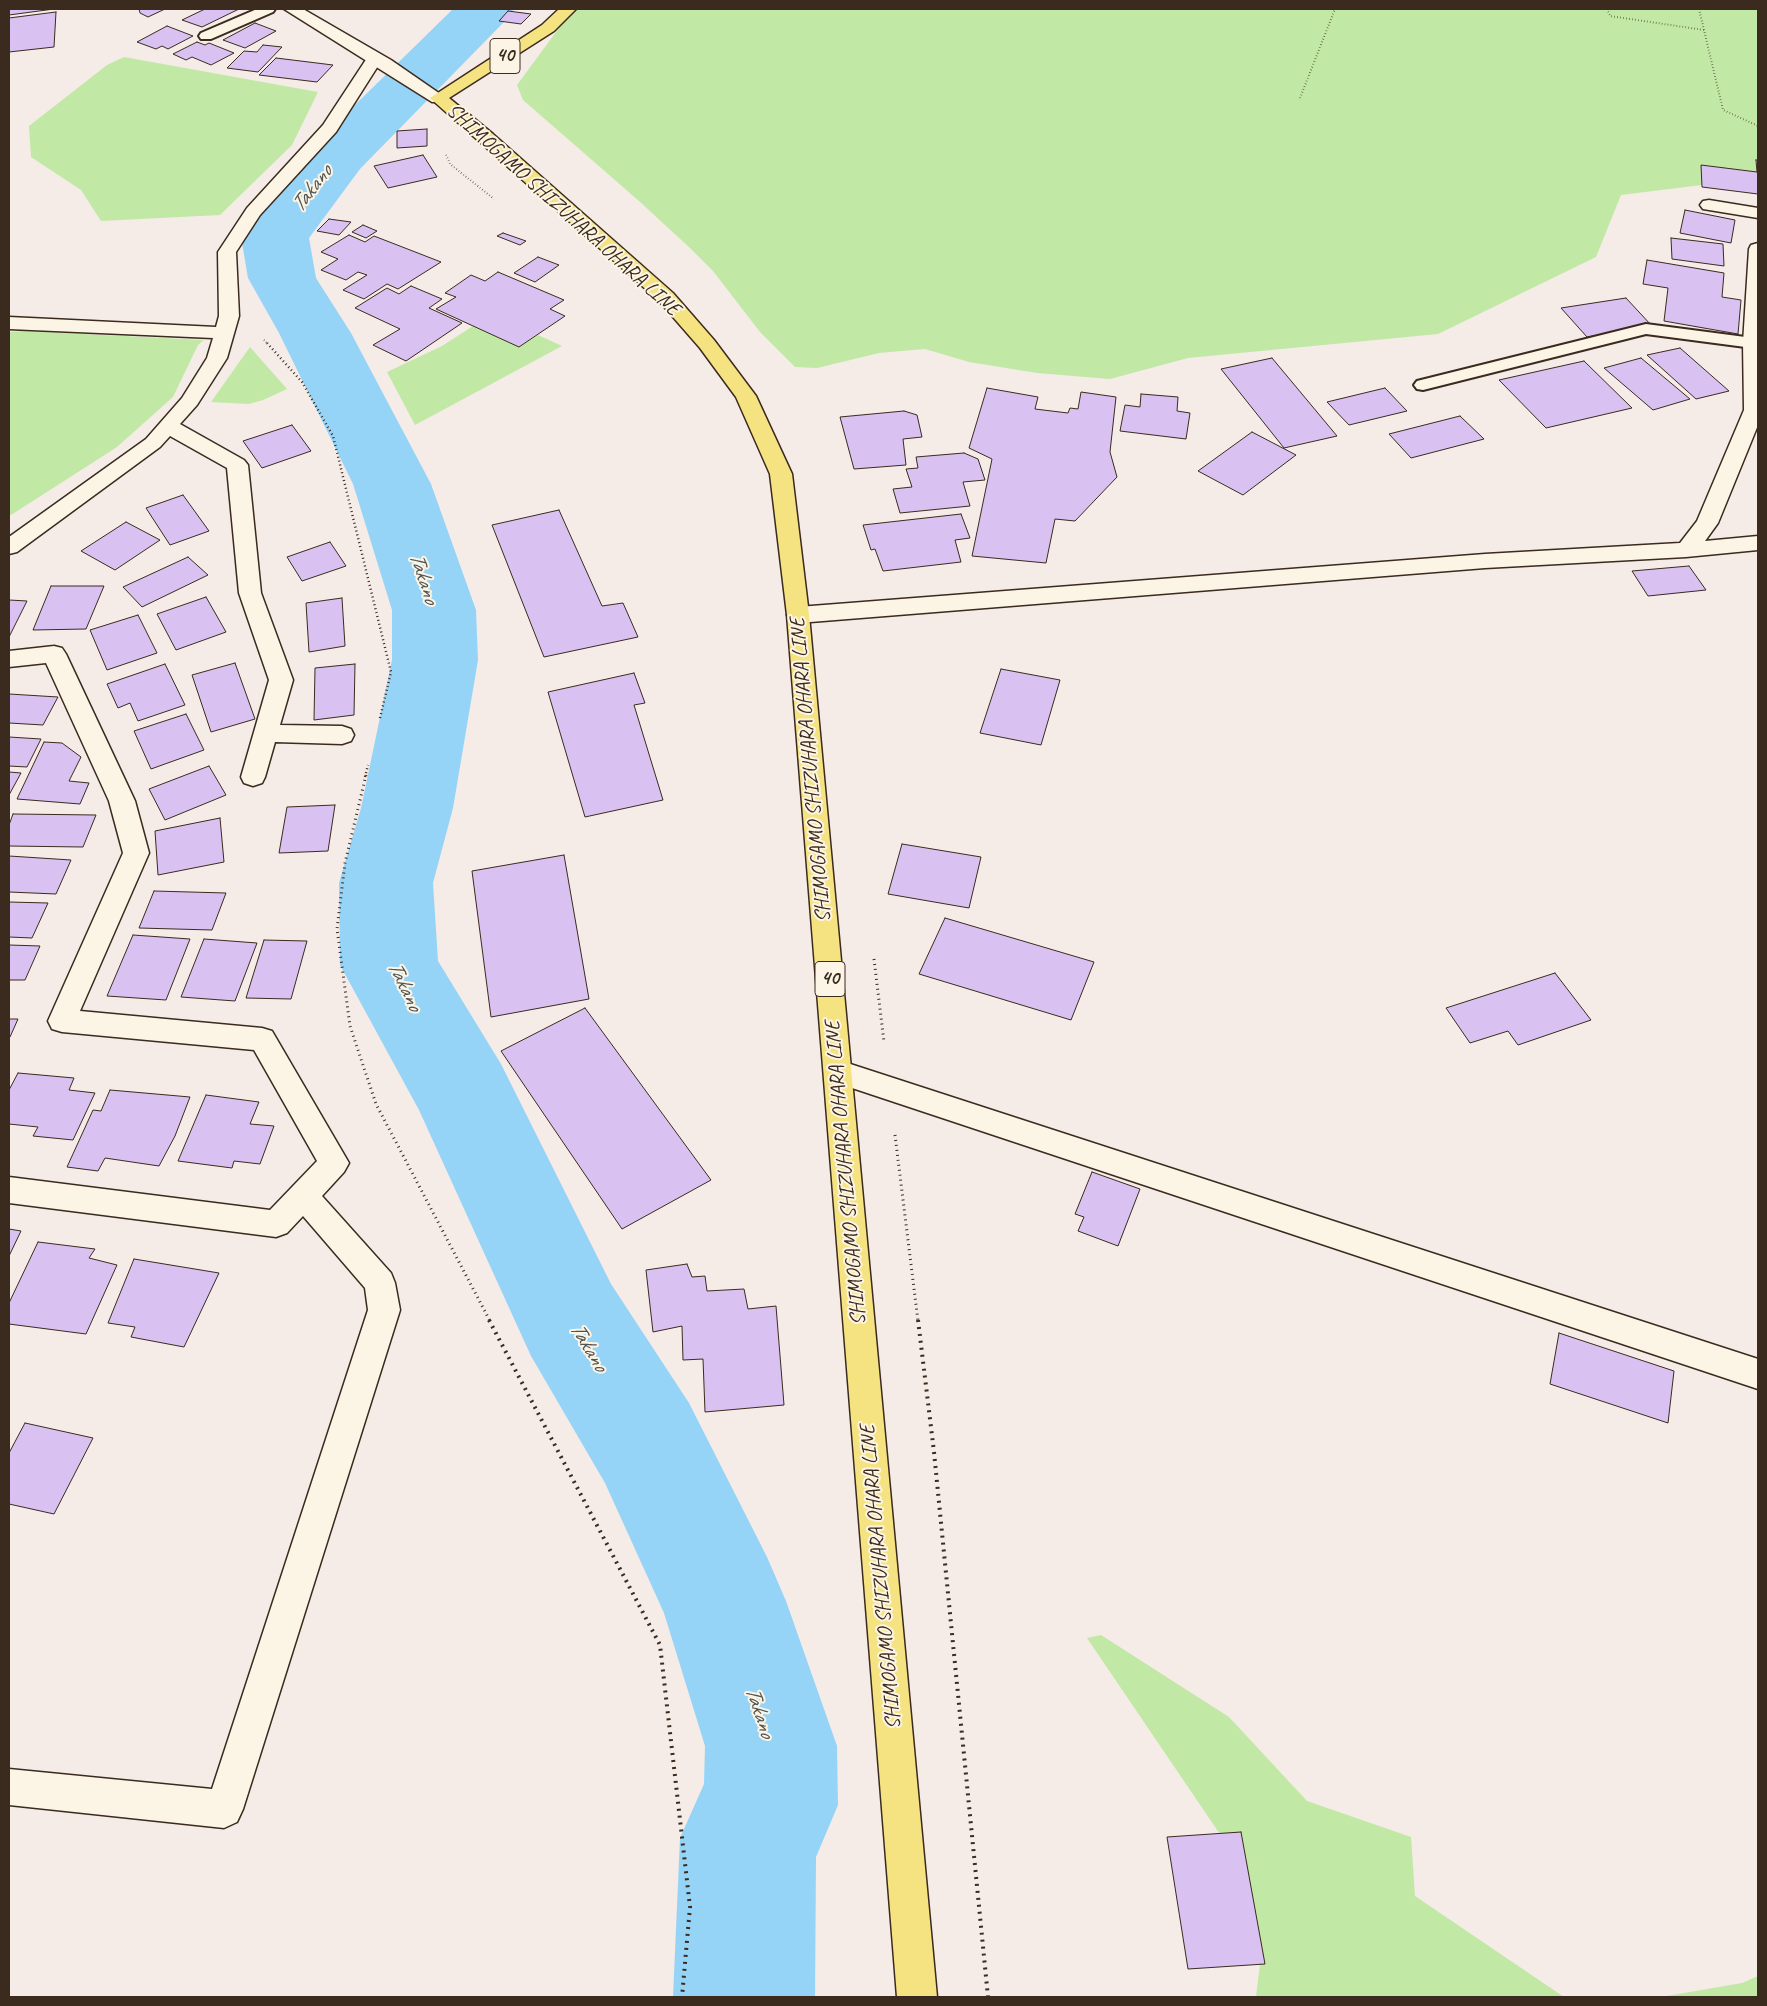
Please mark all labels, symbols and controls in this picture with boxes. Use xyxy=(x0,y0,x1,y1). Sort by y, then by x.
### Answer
road number: 40 xyxy=(490,38,520,74)
street label: SHIMOGAMO SHIZUHARA OHARA LINE xyxy=(441,98,685,322)
water label: Takano xyxy=(286,160,338,218)
water label: Takano xyxy=(402,549,444,607)
street label: SHIMOGAMO SHIZUHARA OHARA LINE xyxy=(785,617,837,923)
water label: Takano xyxy=(381,957,427,1015)
road number: 40 xyxy=(815,962,845,996)
street label: SHIMOGAMO SHIZUHARA OHARA LINE xyxy=(820,1020,872,1326)
water label: Takano xyxy=(563,1318,613,1376)
street label: SHIMOGAMO SHIZUHARA OHARA LINE xyxy=(855,1424,907,1730)
water label: Takano xyxy=(738,1683,780,1741)

